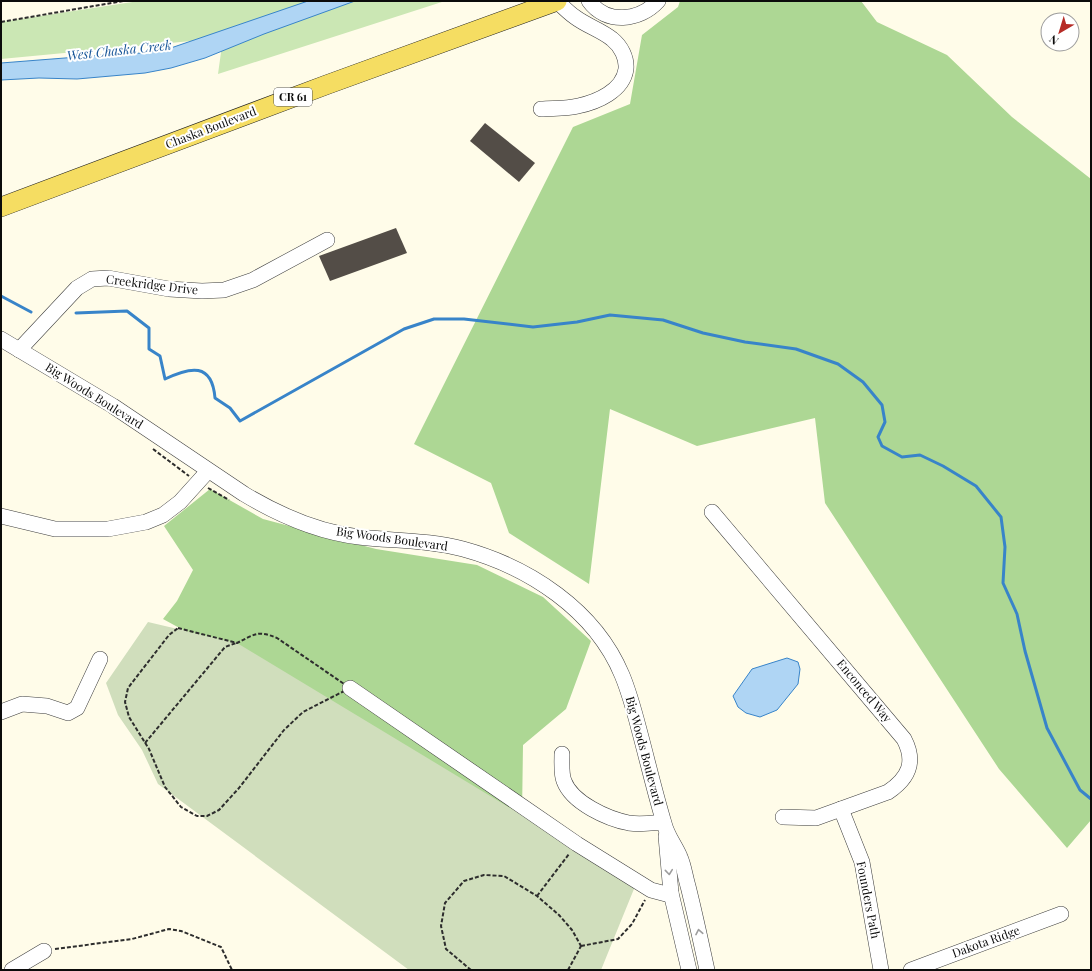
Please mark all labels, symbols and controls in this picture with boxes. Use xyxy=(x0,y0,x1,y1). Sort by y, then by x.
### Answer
north arrow xyxy=(1040,12,1080,52)
text: N xyxy=(1046,32,1061,49)
water label: West Chaska Creek xyxy=(66,36,173,63)
road number: CR 61 xyxy=(274,88,312,106)
street label: Chaska Boulevard xyxy=(163,102,258,152)
street label: Creekridge Drive xyxy=(105,270,199,298)
street label: Big Woods Boulevard xyxy=(43,359,147,432)
street label: Big Woods Boulevard xyxy=(335,522,449,554)
street label: Enconced Way xyxy=(834,655,896,725)
street label: Big Woods Boulevard xyxy=(623,694,667,807)
street label: Founders Path xyxy=(854,860,884,940)
one-way arrow xyxy=(664,869,673,875)
street label: Dakota Ridge xyxy=(950,921,1022,961)
one-way arrow xyxy=(695,929,703,935)

